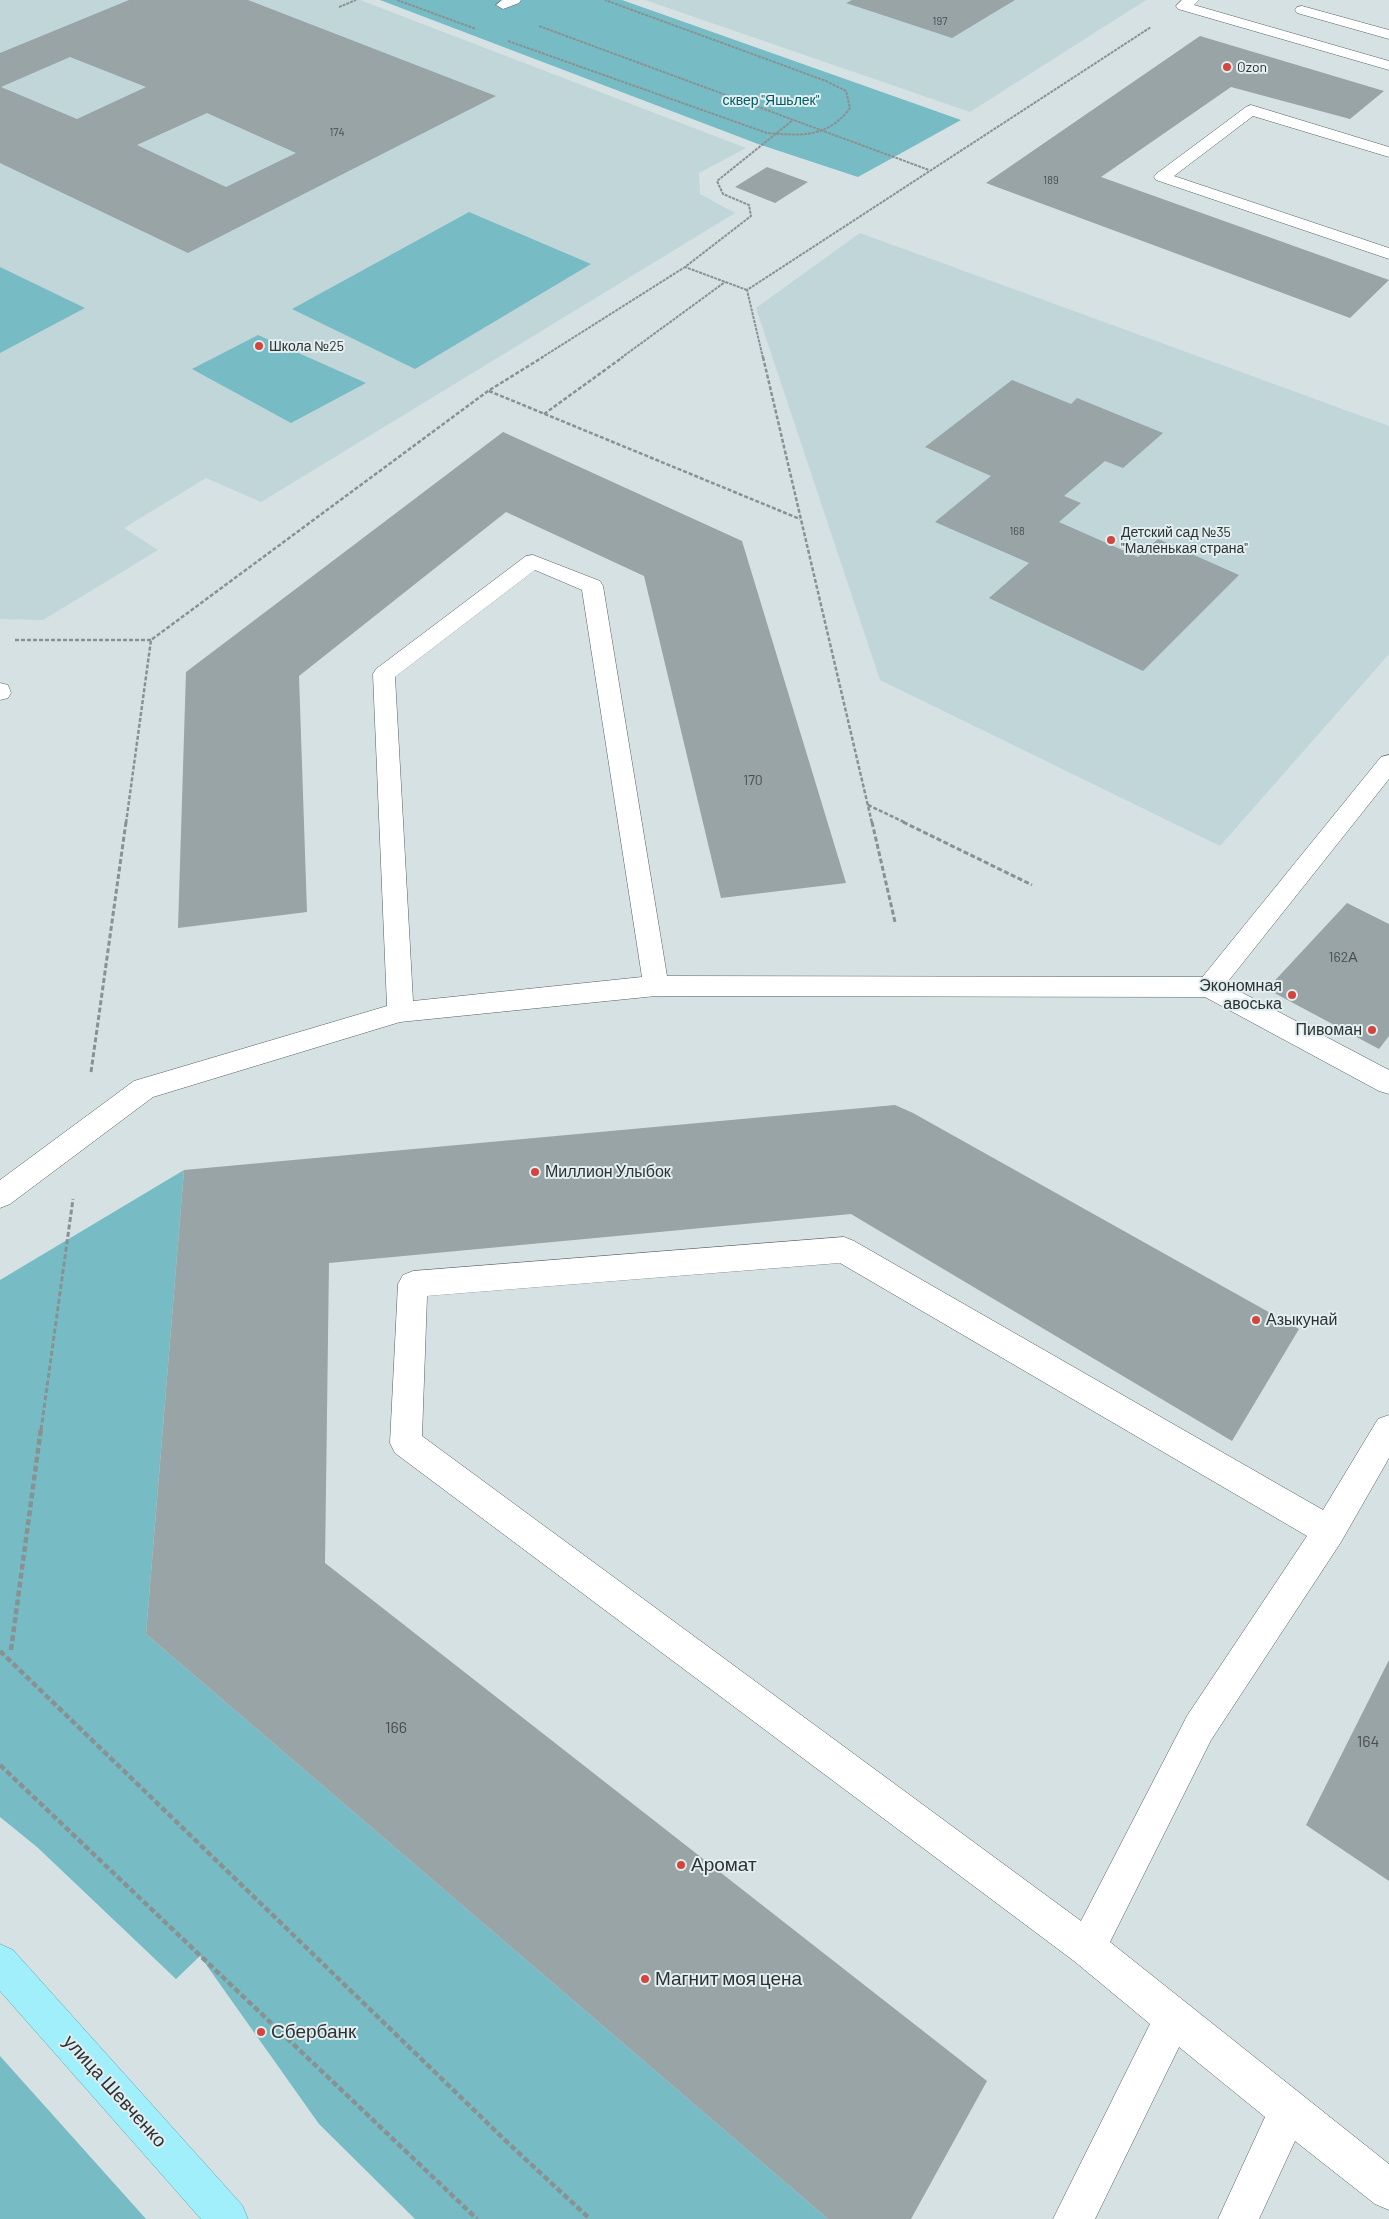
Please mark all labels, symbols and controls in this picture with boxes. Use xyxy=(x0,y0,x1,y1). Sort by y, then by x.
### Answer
house number: 197 xyxy=(933,14,947,28)
place label: Ozon xyxy=(1237,59,1267,75)
marker: Ozon xyxy=(1221,61,1233,73)
park label: сквер "Яшьлек" xyxy=(723,92,819,108)
house number: 174 xyxy=(329,125,345,139)
house number: 189 xyxy=(1043,173,1059,187)
place label: Школа №25 xyxy=(269,338,344,354)
marker: Школа №25 xyxy=(253,340,265,352)
house number: 168 xyxy=(1009,524,1025,538)
place label: Детский сад №35 "Маленькая страна" xyxy=(1121,524,1248,556)
marker: Детский сад №35 "Маленькая страна" xyxy=(1105,534,1117,546)
house number: 170 xyxy=(743,772,763,788)
house number: 162А xyxy=(1329,949,1357,965)
place label: Экономная авоська xyxy=(1199,976,1282,1014)
marker: Экономная авоська xyxy=(1286,989,1298,1001)
place label: Пивоман xyxy=(1296,1020,1362,1040)
marker: Пивоман xyxy=(1366,1024,1378,1036)
place label: Миллион Улыбок xyxy=(545,1162,671,1182)
marker: Миллион Улыбок xyxy=(529,1166,541,1178)
place label: Азыкунай xyxy=(1266,1310,1337,1330)
marker: Азыкунай xyxy=(1250,1314,1262,1326)
house number: 166 xyxy=(385,1718,407,1738)
house number: 164 xyxy=(1357,1732,1379,1752)
place label: Аромат xyxy=(691,1854,757,1876)
marker: Аромат xyxy=(675,1859,687,1871)
place label: Магнит моя цена xyxy=(655,1968,802,1990)
marker: Магнит моя цена xyxy=(639,1973,651,1985)
place label: Сбербанк xyxy=(271,2021,356,2043)
marker: Сбербанк xyxy=(255,2026,267,2038)
street label: улица Шевченко xyxy=(59,2030,171,2152)

